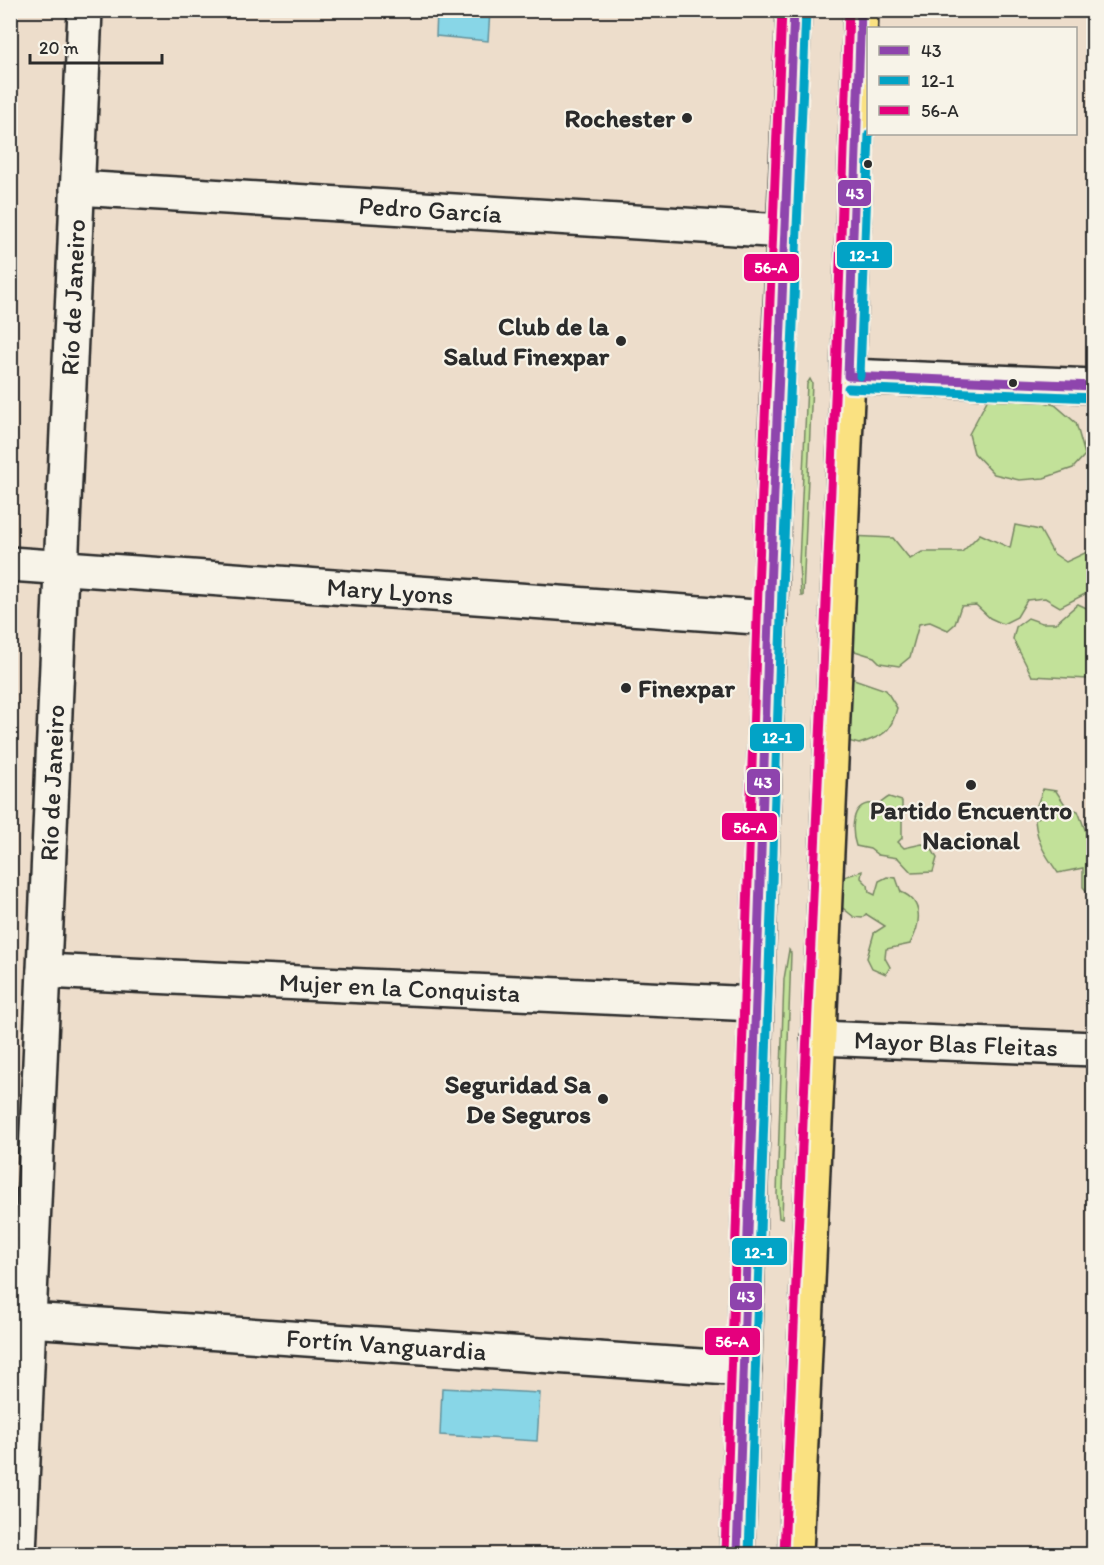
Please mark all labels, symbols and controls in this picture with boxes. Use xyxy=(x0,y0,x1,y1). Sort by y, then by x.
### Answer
scale bar xyxy=(30,27,162,65)
legend xyxy=(867,27,1077,135)
text: 20 m xyxy=(39,37,79,59)
text: 43 xyxy=(921,40,942,62)
text: 12-1 xyxy=(921,70,954,92)
text: 56-A xyxy=(921,100,959,122)
place label: Rochester xyxy=(564,102,676,134)
marker: Rochester xyxy=(680,111,694,125)
unlabelled marker xyxy=(862,158,874,170)
line badge: 43 xyxy=(837,179,872,207)
text: 43 xyxy=(846,184,864,203)
street label: Pedro García xyxy=(358,189,504,230)
street label: Río de Janeiro xyxy=(53,218,92,376)
line badge: 12-1 xyxy=(836,241,893,269)
text: 12-1 xyxy=(849,246,879,265)
line badge: 56-A xyxy=(743,253,800,282)
text: 56-A xyxy=(754,258,789,277)
place label: Club de la Salud Finexpar xyxy=(444,310,610,372)
marker: Club de la Salud Finexpar xyxy=(614,334,628,348)
unlabelled marker xyxy=(1007,377,1019,389)
street label: Mary Lyons xyxy=(325,571,455,611)
place label: Finexpar xyxy=(638,672,736,704)
marker: Finexpar xyxy=(619,681,633,695)
street label: Río de Janeiro xyxy=(33,704,71,862)
line badge: 12-1 xyxy=(749,723,805,752)
text: 12-1 xyxy=(762,728,792,747)
line badge: 43 xyxy=(746,768,781,796)
text: 43 xyxy=(754,773,772,792)
marker: Partido Encuentro Nacional xyxy=(964,778,978,792)
place label: Partido Encuentro Nacional xyxy=(870,794,1072,856)
line badge: 56-A xyxy=(721,812,778,841)
text: 56-A xyxy=(733,818,768,837)
street label: Mujer en la Conquista xyxy=(278,966,521,1009)
street label: Mayor Blas Fleitas xyxy=(853,1023,1058,1064)
place label: Seguridad Sa De Seguros xyxy=(445,1068,591,1130)
marker: Seguridad Sa De Seguros xyxy=(596,1092,610,1106)
line badge: 12-1 xyxy=(731,1237,788,1266)
text: 12-1 xyxy=(744,1243,774,1262)
line badge: 43 xyxy=(729,1282,763,1311)
text: 43 xyxy=(737,1287,755,1306)
street label: Fortín Vanguardia xyxy=(285,1322,488,1367)
line badge: 56-A xyxy=(704,1327,761,1356)
text: 56-A xyxy=(715,1332,750,1351)

